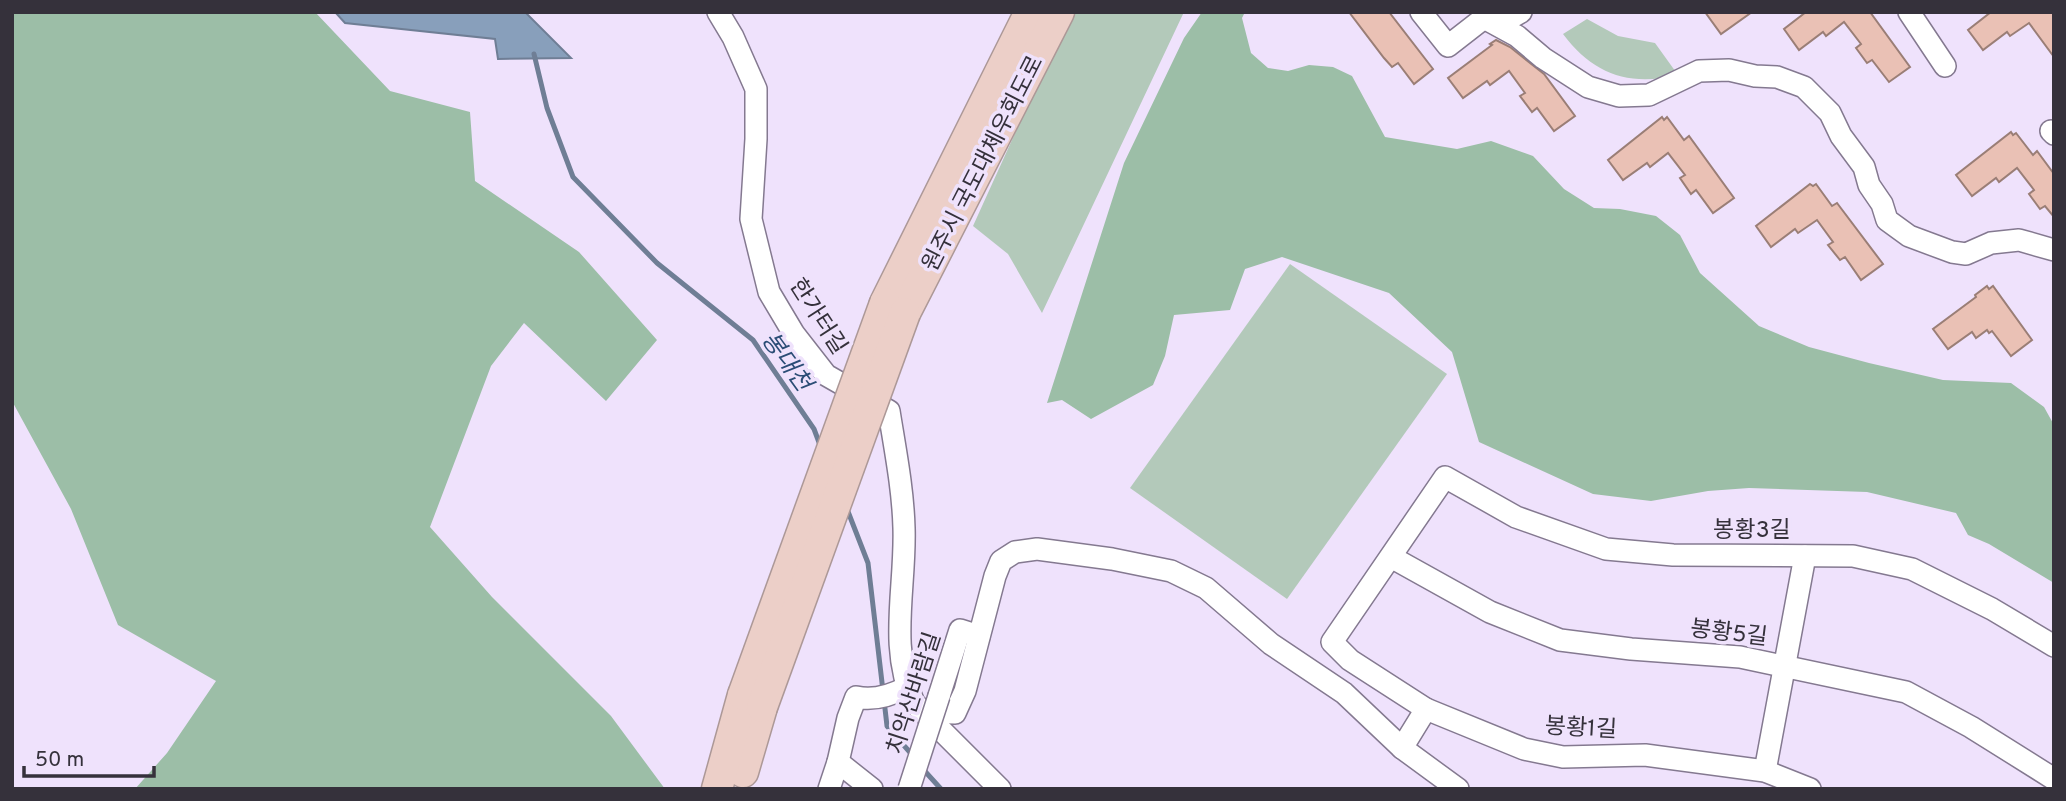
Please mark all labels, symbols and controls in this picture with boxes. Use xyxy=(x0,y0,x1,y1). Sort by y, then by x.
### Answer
street label: 원주시 국도대체우회도로 xyxy=(917,51,1051,277)
street label: 한가터길 xyxy=(782,274,852,361)
water label: 봉대천 xyxy=(754,327,819,400)
street label: 봉황3길 xyxy=(1713,517,1791,546)
street label: 봉황5길 xyxy=(1688,615,1769,654)
street label: 치악산바람길 xyxy=(882,629,949,759)
street label: 봉황1길 xyxy=(1544,713,1618,746)
scale bar xyxy=(24,734,154,778)
text: 50 m xyxy=(35,747,84,774)

